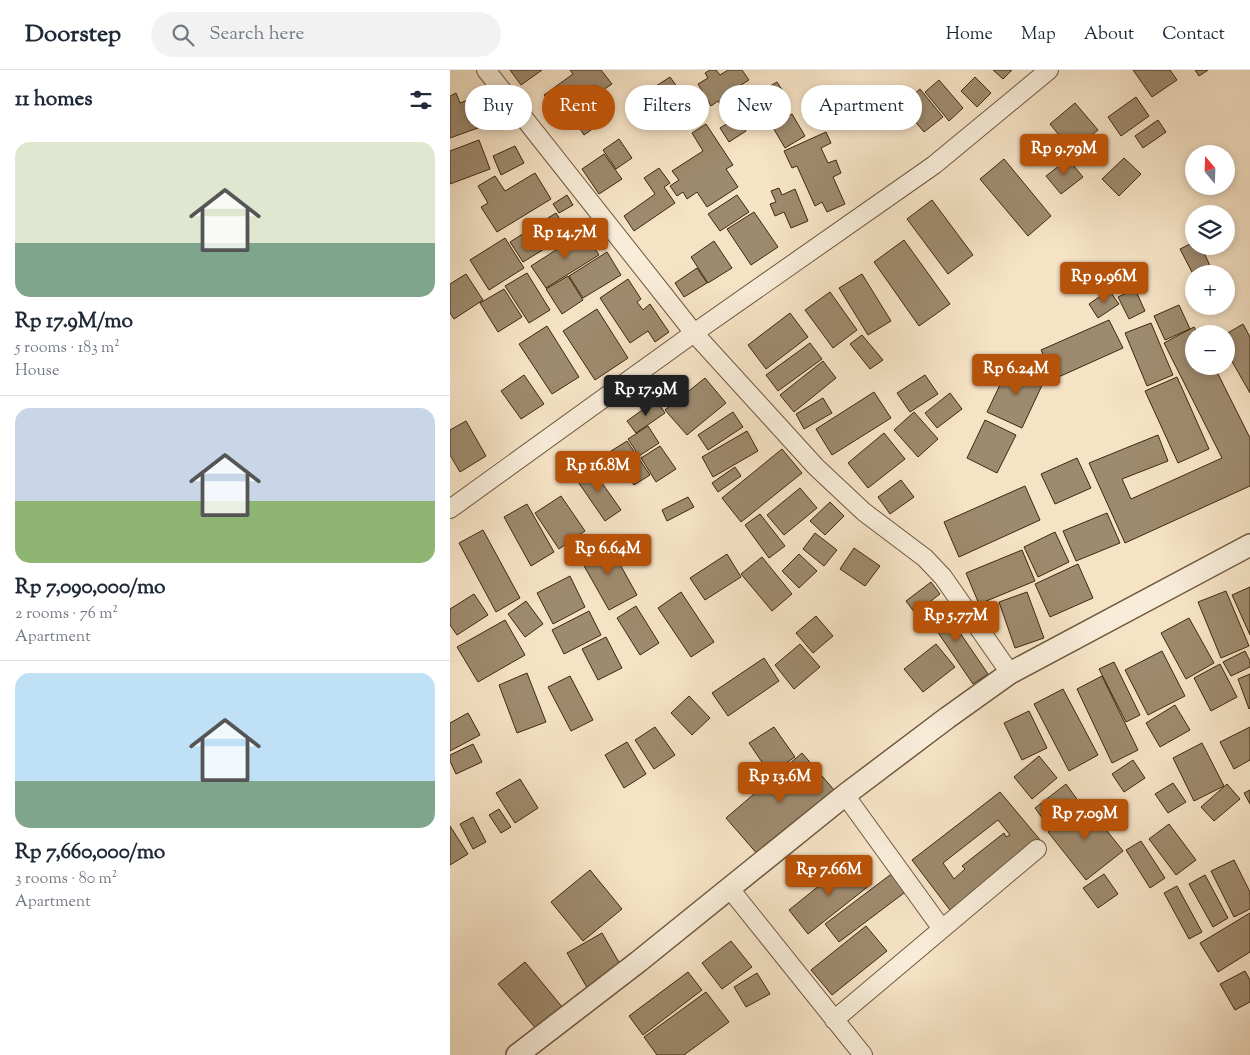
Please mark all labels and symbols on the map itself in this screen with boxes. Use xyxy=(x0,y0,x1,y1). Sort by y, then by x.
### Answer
pin: Rp 9.79M xyxy=(1012,134,1116,176)
north arrow xyxy=(1185,145,1235,195)
pin: Rp 14.7M xyxy=(513,218,617,260)
pin: Rp 9.96M xyxy=(1052,262,1156,304)
pin: Rp 6.24M xyxy=(964,354,1068,396)
pin: Rp 17.9M xyxy=(594,374,698,417)
pin: Rp 16.8M xyxy=(546,450,650,493)
pin: Rp 6.64M xyxy=(556,534,660,576)
pin: Rp 5.77M xyxy=(904,600,1008,643)
pin: Rp 13.6M xyxy=(728,762,832,804)
pin: Rp 7.09M xyxy=(1033,798,1137,841)
pin: Rp 7.66M xyxy=(777,854,881,897)

